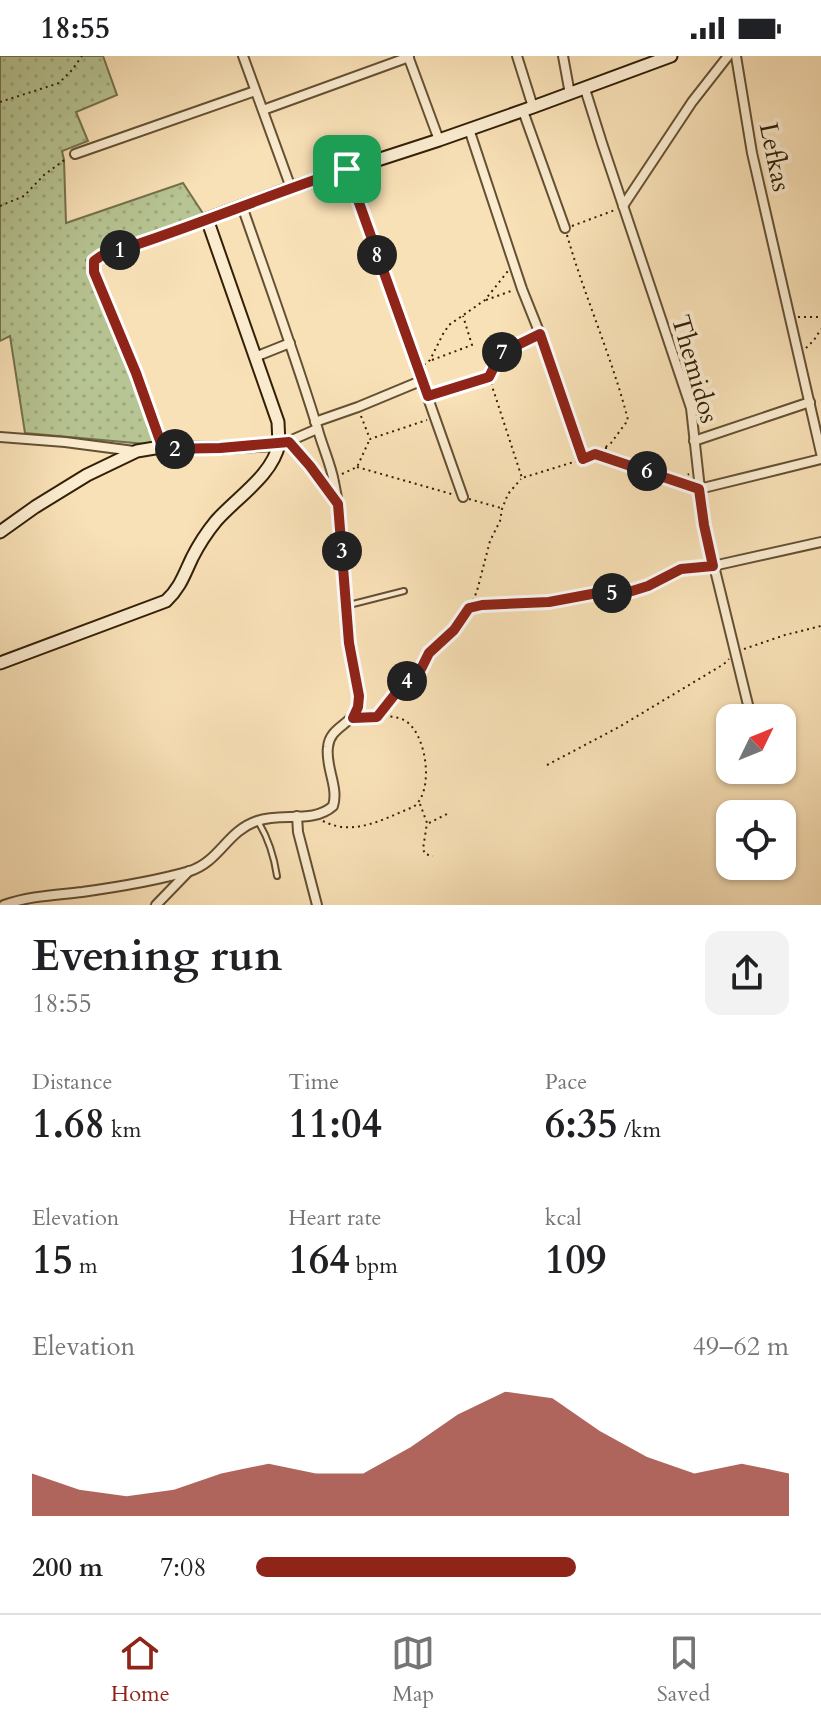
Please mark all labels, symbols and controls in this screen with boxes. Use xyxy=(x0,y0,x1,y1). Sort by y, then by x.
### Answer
text: 18:55 xyxy=(40,8,110,49)
street label: Lefkas xyxy=(751,119,799,195)
pin xyxy=(313,135,381,203)
icon: arrive xyxy=(325,147,369,191)
pin: 1 xyxy=(100,230,140,270)
text: 1 xyxy=(114,235,126,265)
pin: 8 xyxy=(357,235,397,275)
text: 8 xyxy=(371,240,383,270)
street label: Themidos xyxy=(663,311,727,427)
pin: 7 xyxy=(482,332,522,372)
text: 7 xyxy=(496,337,508,367)
pin: 2 xyxy=(155,429,195,469)
text: 2 xyxy=(169,434,181,464)
pin: 6 xyxy=(627,451,667,491)
text: 6 xyxy=(641,456,653,486)
pin: 3 xyxy=(322,531,362,571)
text: 3 xyxy=(336,536,348,566)
pin: 5 xyxy=(592,573,632,613)
text: 5 xyxy=(606,578,618,608)
pin: 4 xyxy=(387,661,427,701)
text: 4 xyxy=(401,666,413,696)
north arrow xyxy=(716,704,796,784)
map controls xyxy=(716,704,796,880)
button: locate xyxy=(716,800,796,880)
text: Evening run xyxy=(32,926,282,986)
button: share xyxy=(705,931,789,1015)
text: 18:55 xyxy=(32,986,92,1021)
text: Distance xyxy=(32,1067,112,1097)
text: Time xyxy=(288,1067,339,1097)
text: Pace xyxy=(545,1067,587,1097)
text: 1.68 xyxy=(32,1097,105,1152)
text: 11:04 xyxy=(288,1097,382,1152)
text: 6:35 xyxy=(545,1097,618,1152)
text: km xyxy=(105,1115,141,1145)
text: /km xyxy=(618,1115,661,1145)
text: Elevation xyxy=(32,1203,119,1233)
text: Heart rate xyxy=(288,1203,382,1233)
text: kcal xyxy=(545,1203,582,1233)
text: 15 xyxy=(32,1233,73,1288)
text: 164 xyxy=(288,1233,350,1288)
text: 109 xyxy=(545,1233,606,1288)
text: m xyxy=(73,1251,98,1281)
text: bpm xyxy=(350,1251,398,1281)
text: Elevation xyxy=(32,1329,135,1364)
text: 49–62 m xyxy=(692,1329,789,1364)
text: 200 m xyxy=(32,1550,103,1585)
text: 7:08 xyxy=(160,1550,207,1585)
tab: Home xyxy=(111,1631,170,1709)
tab: Map xyxy=(391,1631,435,1709)
tab: Saved xyxy=(657,1631,710,1709)

